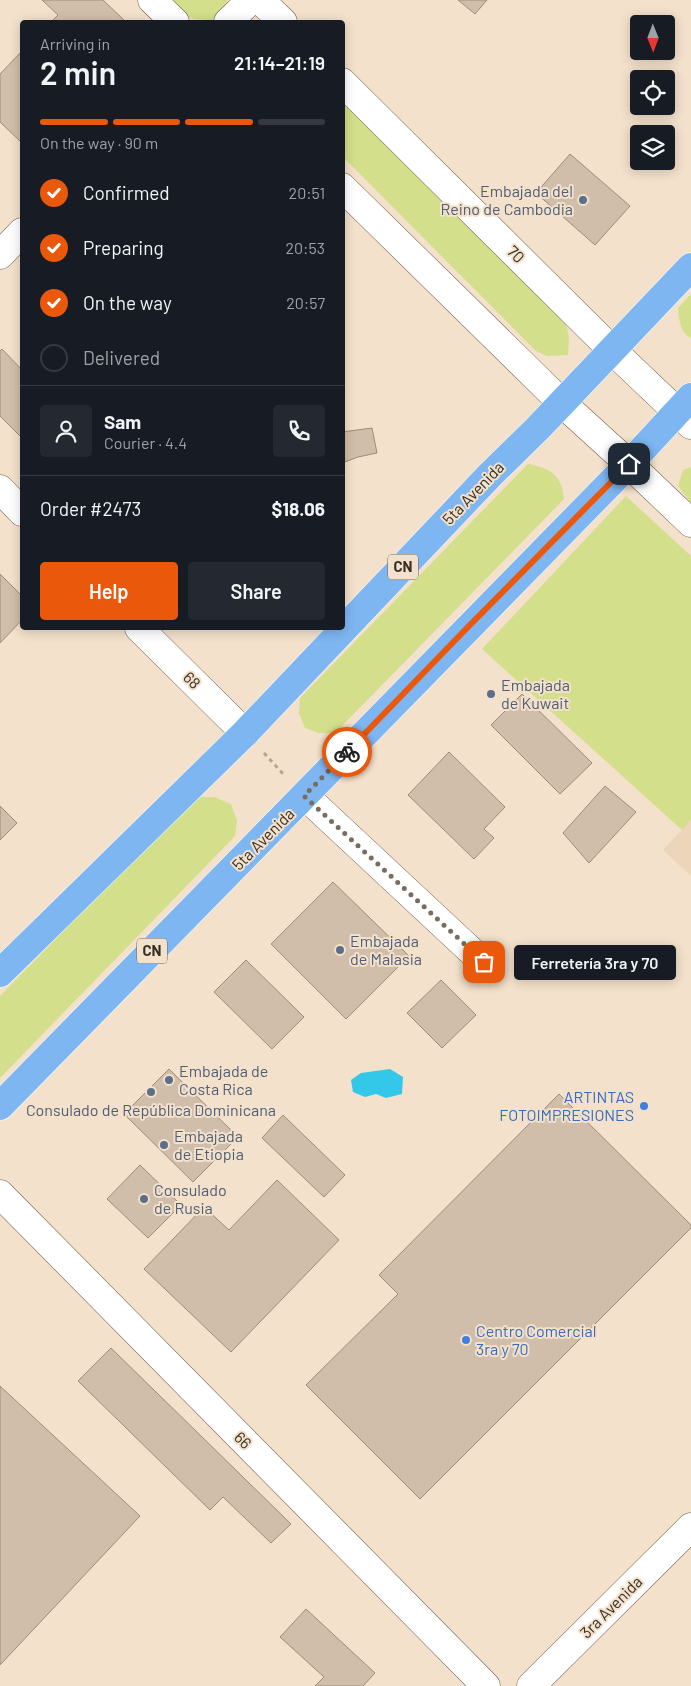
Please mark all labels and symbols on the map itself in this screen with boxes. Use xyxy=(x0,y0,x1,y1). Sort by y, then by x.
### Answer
north arrow xyxy=(630,15,675,60)
place label: Embajada del Reino de Cambodia xyxy=(440,181,573,218)
marker: Embajada del Reino de Cambodia xyxy=(577,194,589,206)
street label: 70 xyxy=(504,241,529,266)
pin xyxy=(608,443,650,485)
street label: 5ta Avenida xyxy=(438,457,507,528)
road number: CN xyxy=(388,554,418,580)
street label: 68 xyxy=(180,667,205,692)
place label: Embajada de Kuwait xyxy=(501,675,570,712)
marker: Embajada de Kuwait xyxy=(485,688,497,700)
courier xyxy=(322,727,372,777)
street label: 5ta Avenida xyxy=(228,804,298,874)
place label: Embajada de Malasia xyxy=(350,931,422,968)
road number: CN xyxy=(137,938,167,964)
pin xyxy=(463,941,505,983)
marker: Embajada de Malasia xyxy=(334,944,346,956)
callout: Ferretería 3ra y 70 xyxy=(514,944,676,980)
place label: Embajada de Costa Rica xyxy=(179,1061,268,1098)
marker: Embajada de Costa Rica xyxy=(163,1074,175,1086)
marker: Consulado de República Dominicana xyxy=(145,1086,157,1098)
place label: ARTINTAS FOTOIMPRESIONES xyxy=(499,1087,634,1124)
place label: Consulado de República Dominicana xyxy=(26,1100,276,1119)
marker: ARTINTAS FOTOIMPRESIONES xyxy=(638,1100,650,1112)
place label: Embajada de Etiopia xyxy=(174,1126,244,1163)
marker: Embajada de Etiopia xyxy=(158,1139,170,1151)
place label: Consulado de Rusia xyxy=(154,1180,227,1217)
marker: Consulado de Rusia xyxy=(138,1193,150,1205)
place label: Centro Comercial 3ra y 70 xyxy=(476,1321,596,1358)
marker: Centro Comercial 3ra y 70 xyxy=(460,1334,472,1346)
street label: 66 xyxy=(231,1427,256,1452)
street label: 3ra Avenida xyxy=(576,1572,646,1642)

